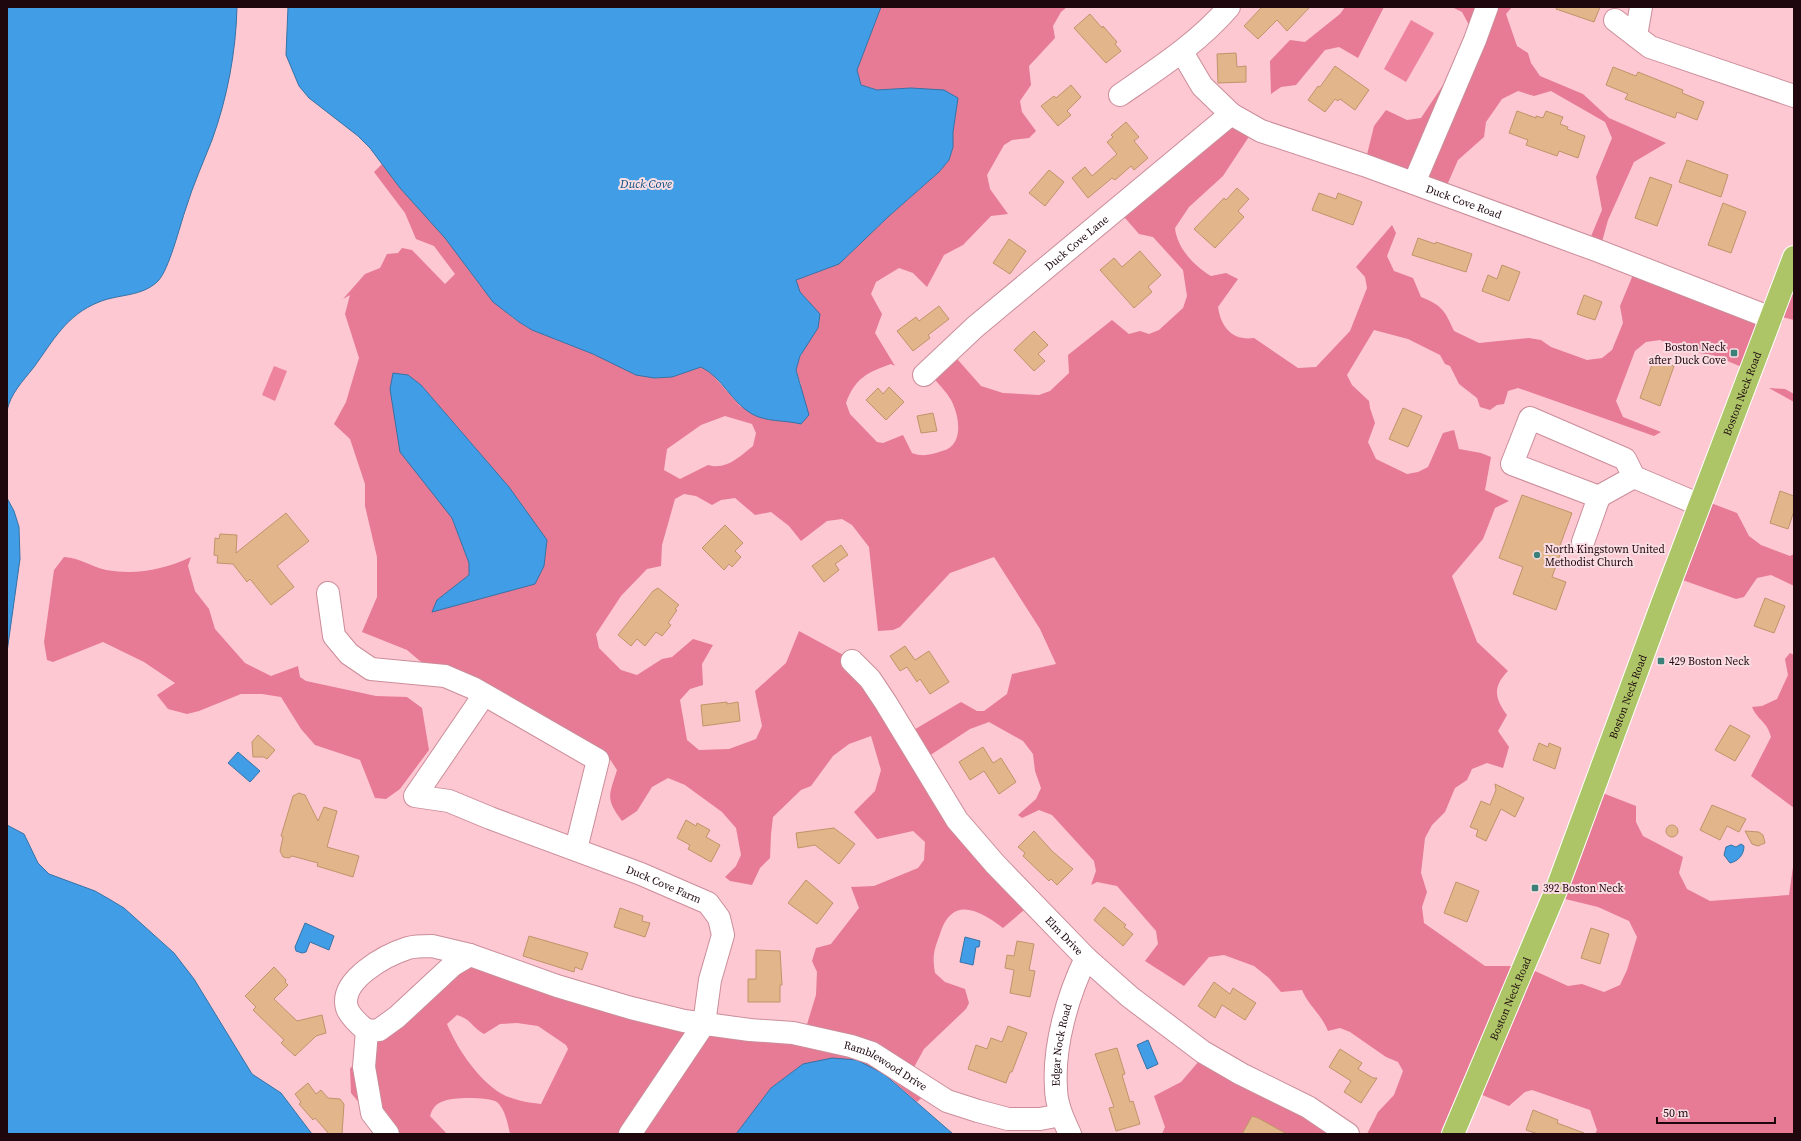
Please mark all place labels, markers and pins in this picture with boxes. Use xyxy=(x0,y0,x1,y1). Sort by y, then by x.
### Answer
place label: Boston Neck after Duck Cove xyxy=(1649,340,1727,368)
marker: Boston Neck after Duck Cove xyxy=(1729,348,1739,358)
place label: North Kingstown United Methodist Church xyxy=(1545,542,1665,570)
marker: North Kingstown United Methodist Church xyxy=(1532,550,1542,560)
place label: 429 Boston Neck xyxy=(1669,654,1750,669)
marker: 429 Boston Neck xyxy=(1656,656,1666,666)
place label: 392 Boston Neck xyxy=(1543,881,1624,896)
marker: 392 Boston Neck xyxy=(1530,883,1540,893)

